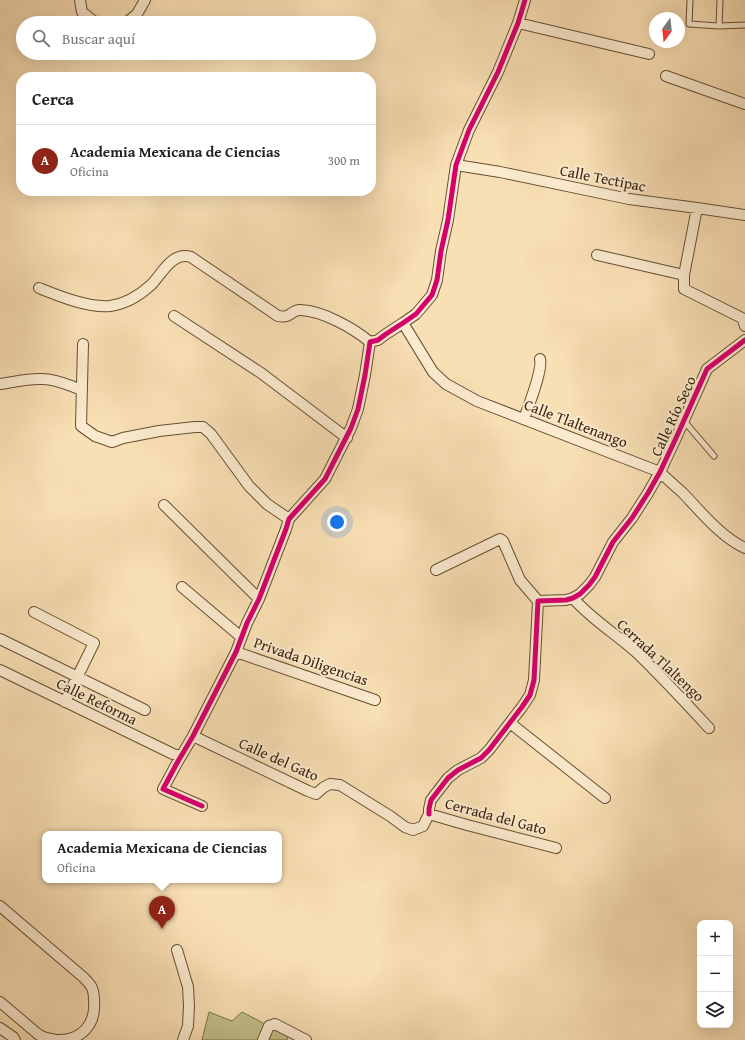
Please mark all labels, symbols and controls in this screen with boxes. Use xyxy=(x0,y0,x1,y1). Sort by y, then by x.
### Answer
north arrow xyxy=(649,12,685,48)
search box xyxy=(16,16,376,60)
icon: search xyxy=(30,27,52,49)
text: Buscar aquí xyxy=(62,28,135,49)
text: Cerca xyxy=(32,86,74,111)
text: Academia Mexicana de Ciencias xyxy=(70,141,280,162)
text: A xyxy=(41,151,49,170)
text: 300 m xyxy=(328,151,360,170)
street label: Calle Tectipac xyxy=(558,159,648,197)
text: Oficina xyxy=(70,162,109,181)
street label: Calle Río Seco xyxy=(645,372,701,460)
street label: Calle Tlaltenango xyxy=(521,394,631,453)
your location xyxy=(327,512,347,532)
street label: Cerrada Tlaltengo xyxy=(613,614,710,706)
street label: Privada Diligencias xyxy=(251,632,371,690)
street label: Calle Reforma xyxy=(53,672,141,730)
street label: Calle del Gato xyxy=(236,732,323,786)
street label: Cerrada del Gato xyxy=(443,792,549,840)
popup xyxy=(42,831,282,883)
text: Academia Mexicana de Ciencias xyxy=(57,837,267,858)
text: Oficina xyxy=(57,858,96,877)
pin: A xyxy=(149,896,175,929)
map controls xyxy=(697,920,733,1028)
button: + xyxy=(697,920,733,956)
button: − xyxy=(697,956,733,992)
button: layers xyxy=(697,992,733,1028)

